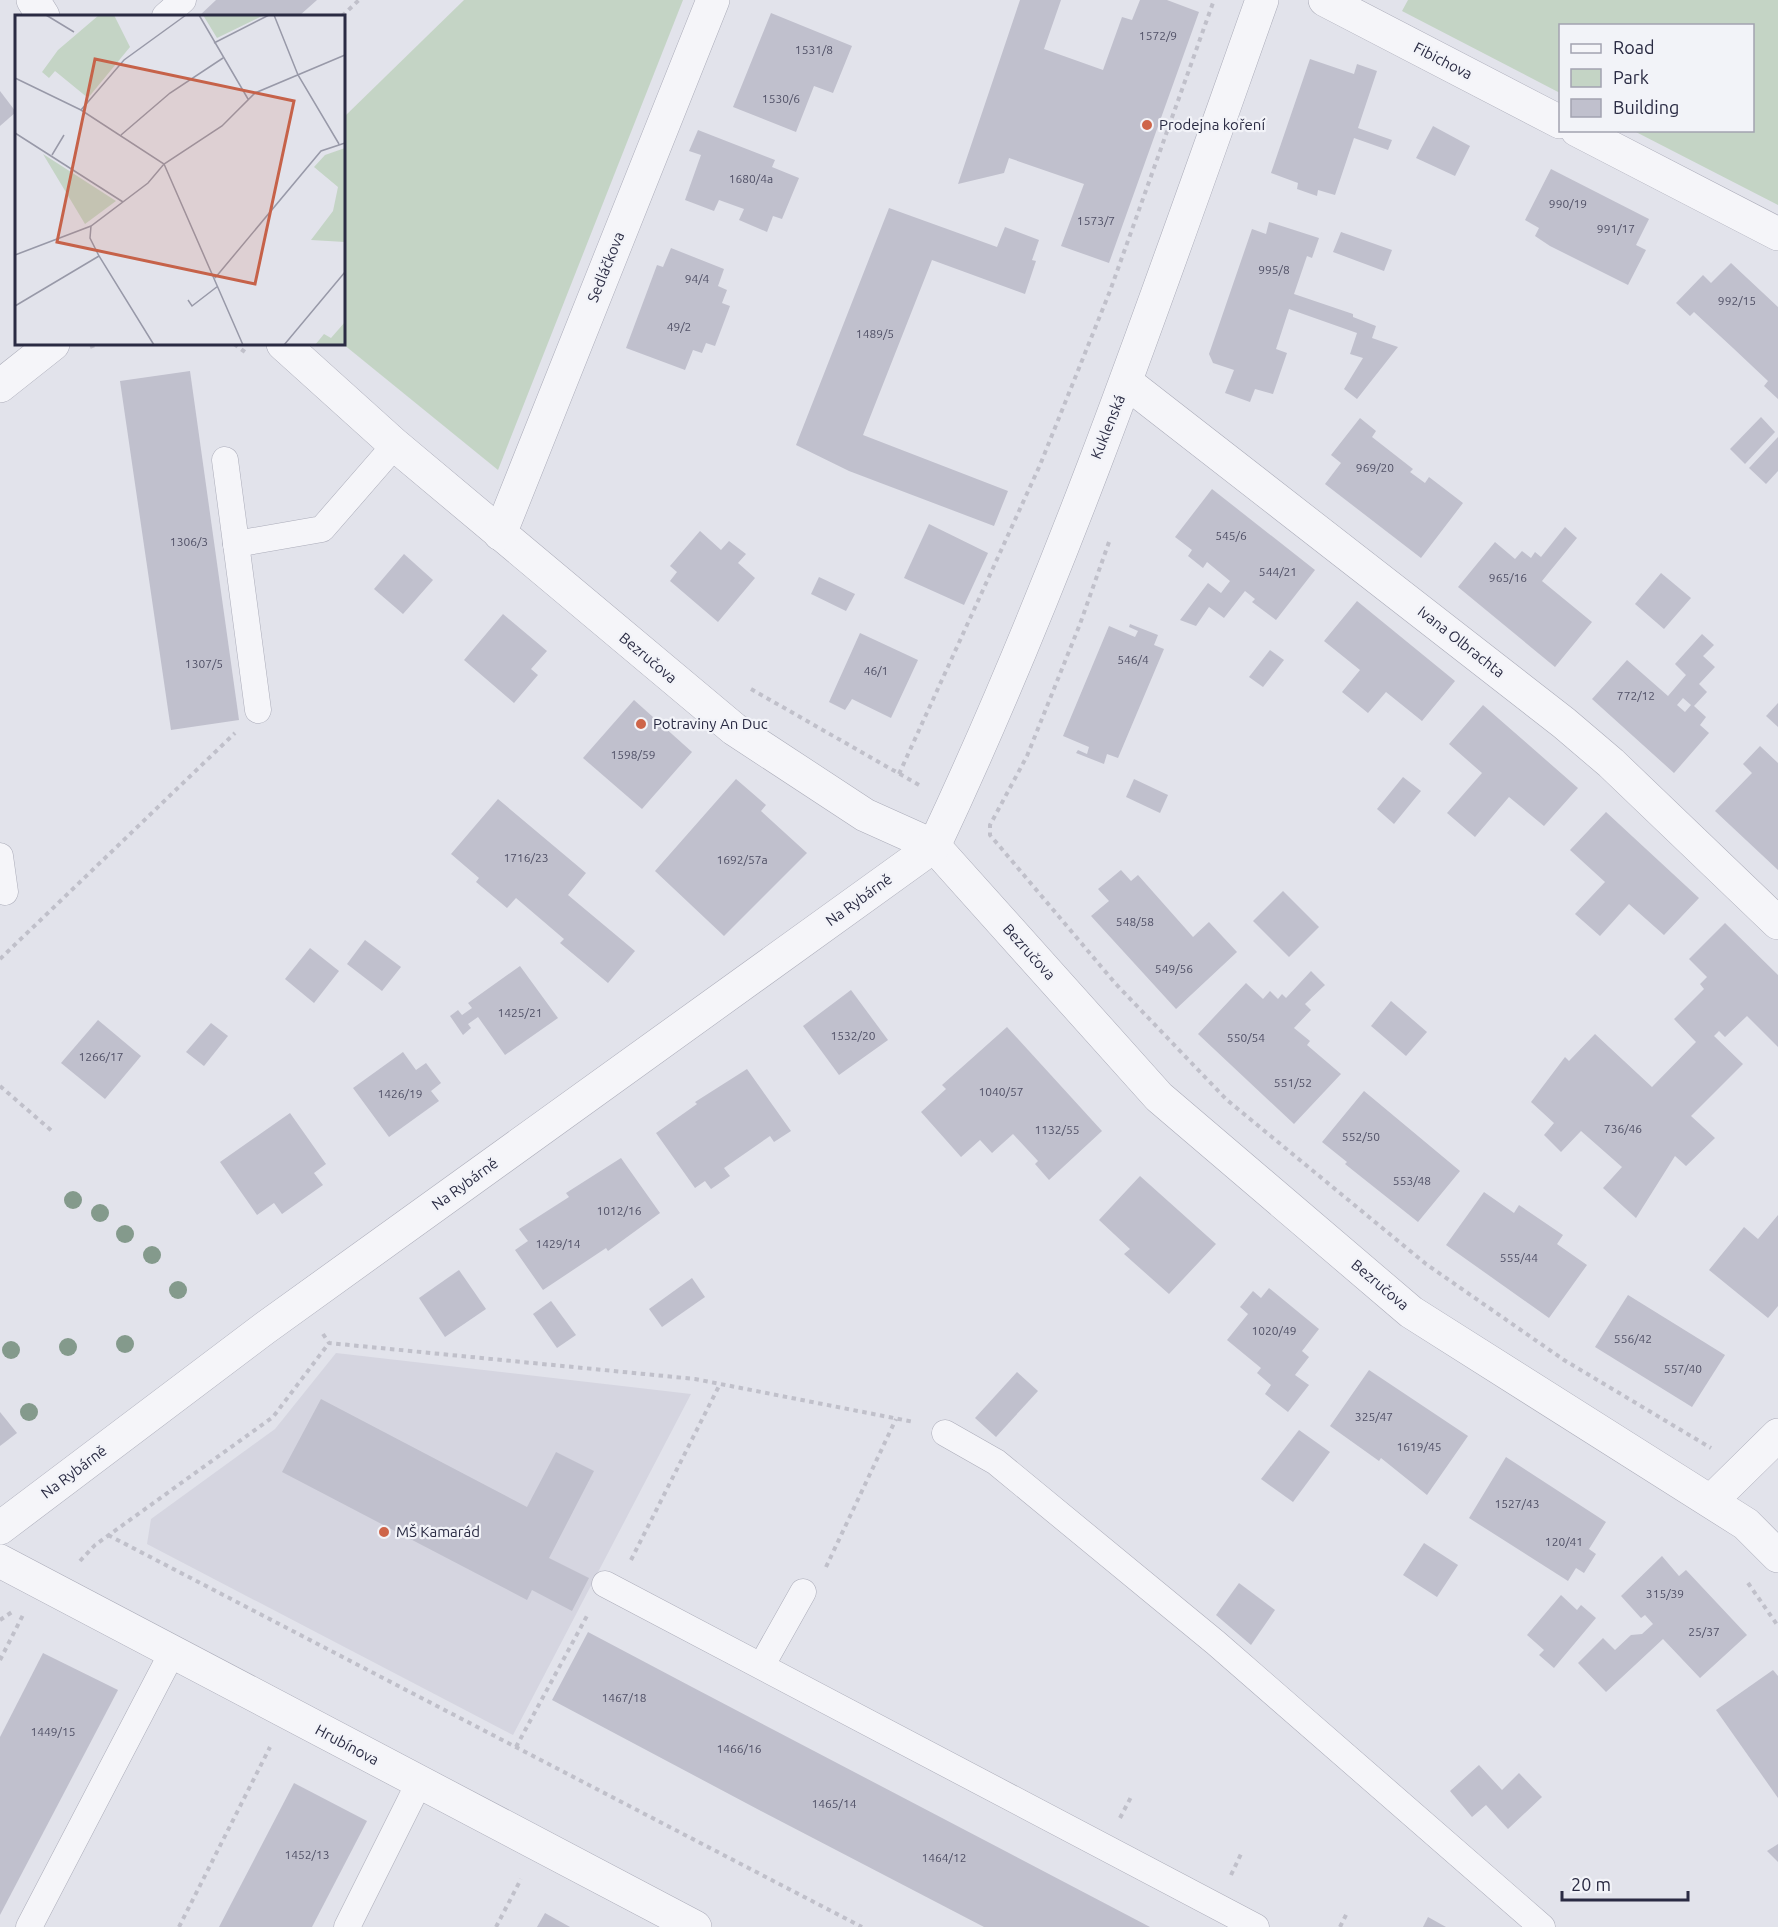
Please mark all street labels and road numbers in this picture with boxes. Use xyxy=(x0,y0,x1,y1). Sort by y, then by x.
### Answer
street label: Fibichova xyxy=(1411,39,1475,82)
street label: Sedláčkova xyxy=(584,229,627,305)
street label: Kuklenská xyxy=(1087,392,1128,461)
street label: Ivana Olbrachta xyxy=(1415,602,1508,681)
street label: Bezručova xyxy=(616,629,680,687)
street label: Na Rybárně xyxy=(822,870,895,929)
street label: Bezručova xyxy=(1000,920,1059,983)
street label: Na Rybárně xyxy=(428,1154,501,1213)
street label: Bezručova xyxy=(1348,1256,1412,1314)
street label: Na Rybárně xyxy=(38,1442,110,1502)
street label: Hrubínova xyxy=(313,1721,382,1768)

